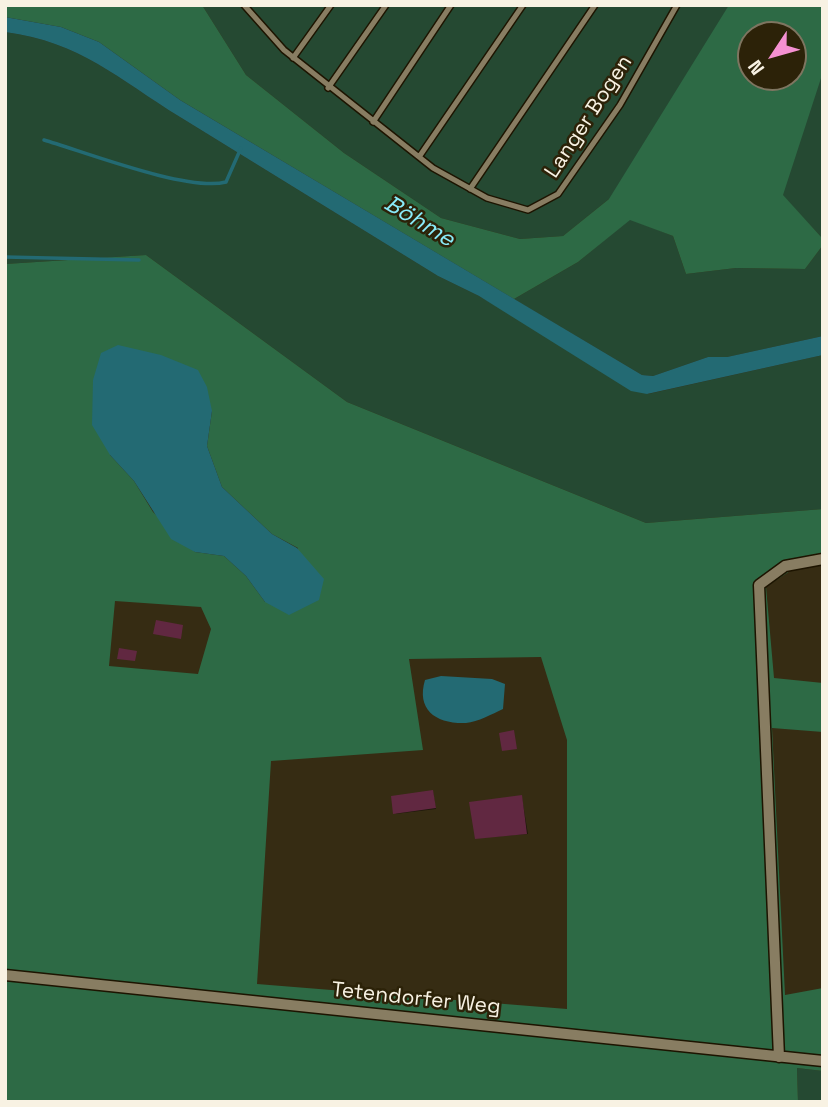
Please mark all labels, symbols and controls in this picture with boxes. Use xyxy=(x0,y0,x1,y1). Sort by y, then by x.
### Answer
north arrow xyxy=(737,21,807,91)
street label: Langer Bogen xyxy=(540,51,638,183)
text: N xyxy=(742,55,770,80)
water label: Böhme xyxy=(379,190,459,254)
street label: Tetendorfer Weg xyxy=(330,978,502,1020)

